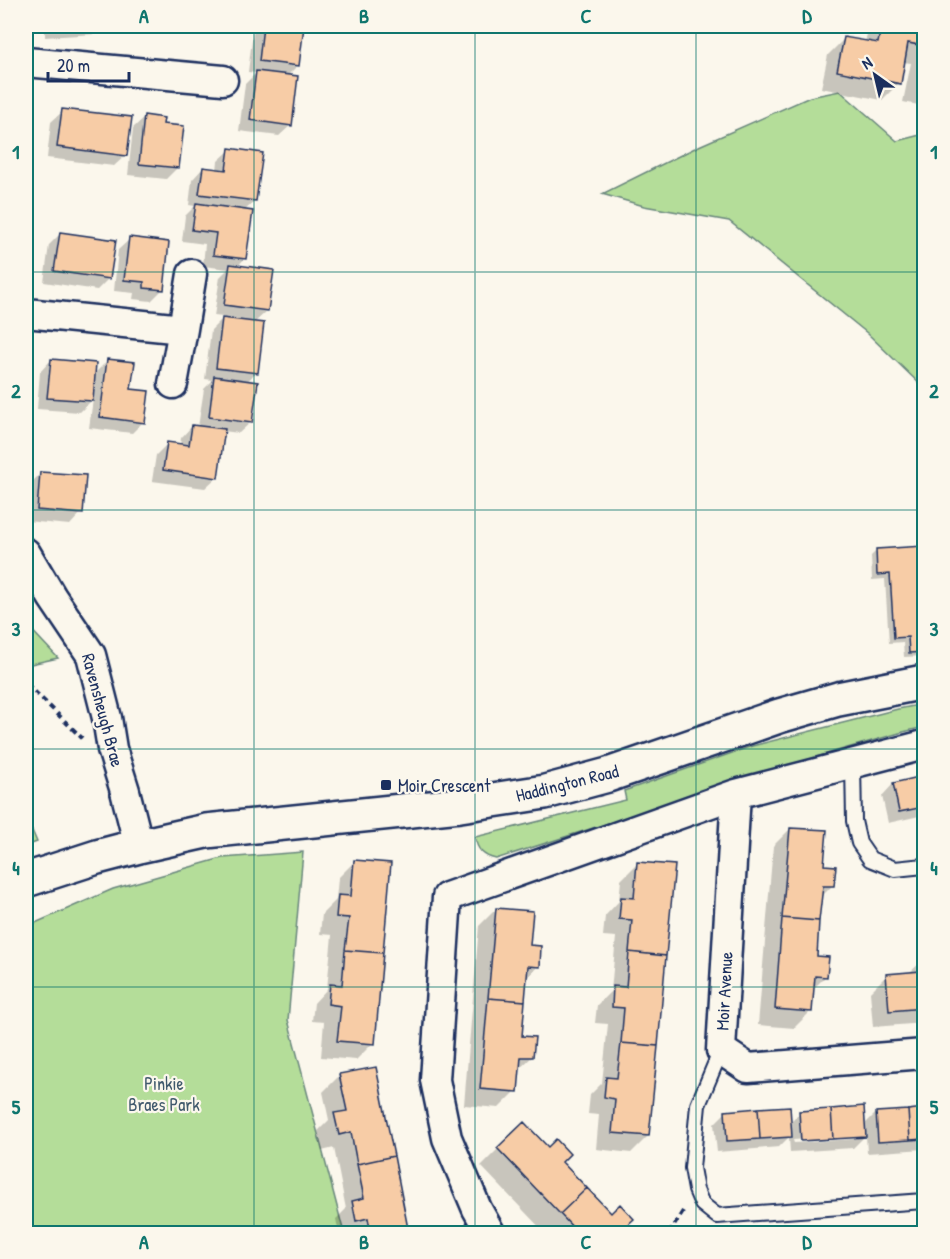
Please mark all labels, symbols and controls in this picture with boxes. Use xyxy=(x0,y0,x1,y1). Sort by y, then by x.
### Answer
text: A xyxy=(139,2,149,29)
text: B xyxy=(359,2,369,29)
text: C xyxy=(581,2,592,29)
text: D xyxy=(802,2,812,29)
scale bar xyxy=(48,45,129,83)
north arrow xyxy=(845,45,905,105)
text: N xyxy=(857,51,877,74)
text: 20 m xyxy=(57,53,90,78)
text: 1 xyxy=(12,138,20,165)
text: 1 xyxy=(930,138,938,165)
text: 2 xyxy=(11,377,21,404)
text: 2 xyxy=(929,377,939,404)
text: 3 xyxy=(12,615,21,642)
text: 3 xyxy=(930,615,939,642)
street label: Ravensheugh Brae xyxy=(76,650,130,770)
street label: Haddington Road xyxy=(513,758,621,808)
place label: Moir Crescent xyxy=(398,773,491,798)
marker: Moir Crescent xyxy=(379,778,393,792)
text: 4 xyxy=(12,854,20,881)
text: 4 xyxy=(930,854,938,881)
street label: Moir Avenue xyxy=(709,951,739,1031)
park label: Pinkie Braes Park xyxy=(128,1071,200,1117)
text: 5 xyxy=(12,1093,21,1120)
text: 5 xyxy=(930,1093,939,1120)
text: A xyxy=(139,1228,149,1255)
text: B xyxy=(359,1228,369,1255)
text: C xyxy=(581,1228,592,1255)
text: D xyxy=(802,1228,812,1255)

